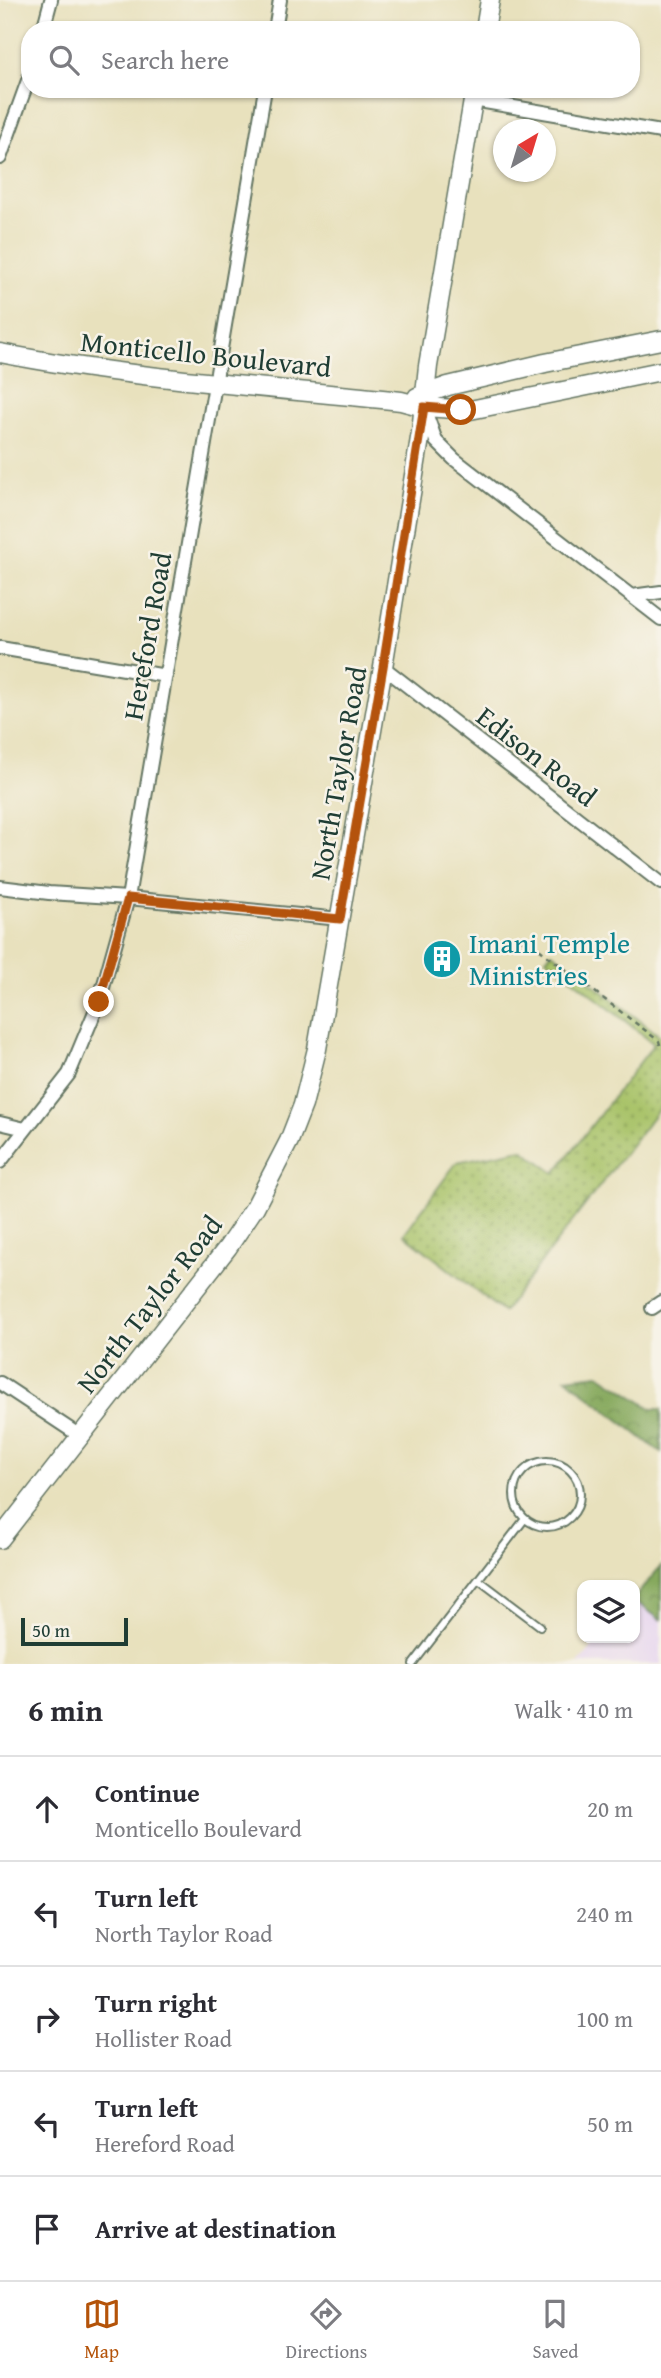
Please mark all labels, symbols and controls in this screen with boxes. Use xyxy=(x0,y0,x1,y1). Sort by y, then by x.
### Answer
search box xyxy=(21,21,640,98)
text: Search here xyxy=(101,40,229,79)
icon: search xyxy=(45,41,83,79)
north arrow xyxy=(493,119,556,182)
street label: Monticello Boulevard xyxy=(79,320,333,387)
route start xyxy=(445,394,476,425)
street label: Hereford Road xyxy=(112,548,181,723)
street label: North Taylor Road xyxy=(299,663,376,883)
street label: Edison Road xyxy=(468,695,606,816)
place label: Imani Temple Ministries xyxy=(469,922,630,995)
building icon: Imani Temple Ministries xyxy=(421,938,463,980)
route end xyxy=(83,986,114,1017)
street label: North Taylor Road xyxy=(66,1206,231,1401)
map controls xyxy=(577,1580,640,1643)
button: layers xyxy=(577,1580,640,1643)
scale bar xyxy=(21,1615,128,1647)
text: 50 m xyxy=(32,1616,70,1644)
text: 6 min xyxy=(28,1688,103,1732)
text: Walk · 410 m xyxy=(514,1693,633,1726)
text: Continue xyxy=(95,1773,200,1812)
icon: ahead xyxy=(28,1790,66,1828)
text: 20 m xyxy=(587,1792,633,1825)
text: Monticello Boulevard xyxy=(95,1812,302,1845)
text: Turn left xyxy=(95,1878,198,1917)
icon: left xyxy=(28,1895,66,1933)
text: 240 m xyxy=(576,1897,633,1930)
text: North Taylor Road xyxy=(95,1917,273,1950)
text: Turn right xyxy=(95,1983,217,2022)
icon: right xyxy=(28,2000,66,2038)
text: 100 m xyxy=(576,2002,633,2035)
text: Hollister Road xyxy=(95,2022,232,2055)
text: Turn left xyxy=(95,2088,198,2127)
icon: left xyxy=(28,2105,66,2143)
text: 50 m xyxy=(587,2107,633,2140)
text: Hereford Road xyxy=(95,2127,235,2160)
text: Arrive at destination xyxy=(95,2209,336,2248)
icon: arrive xyxy=(28,2210,66,2248)
tab: Map xyxy=(83,2295,121,2365)
tab: Directions xyxy=(286,2295,367,2365)
tab: Saved xyxy=(532,2295,578,2365)

